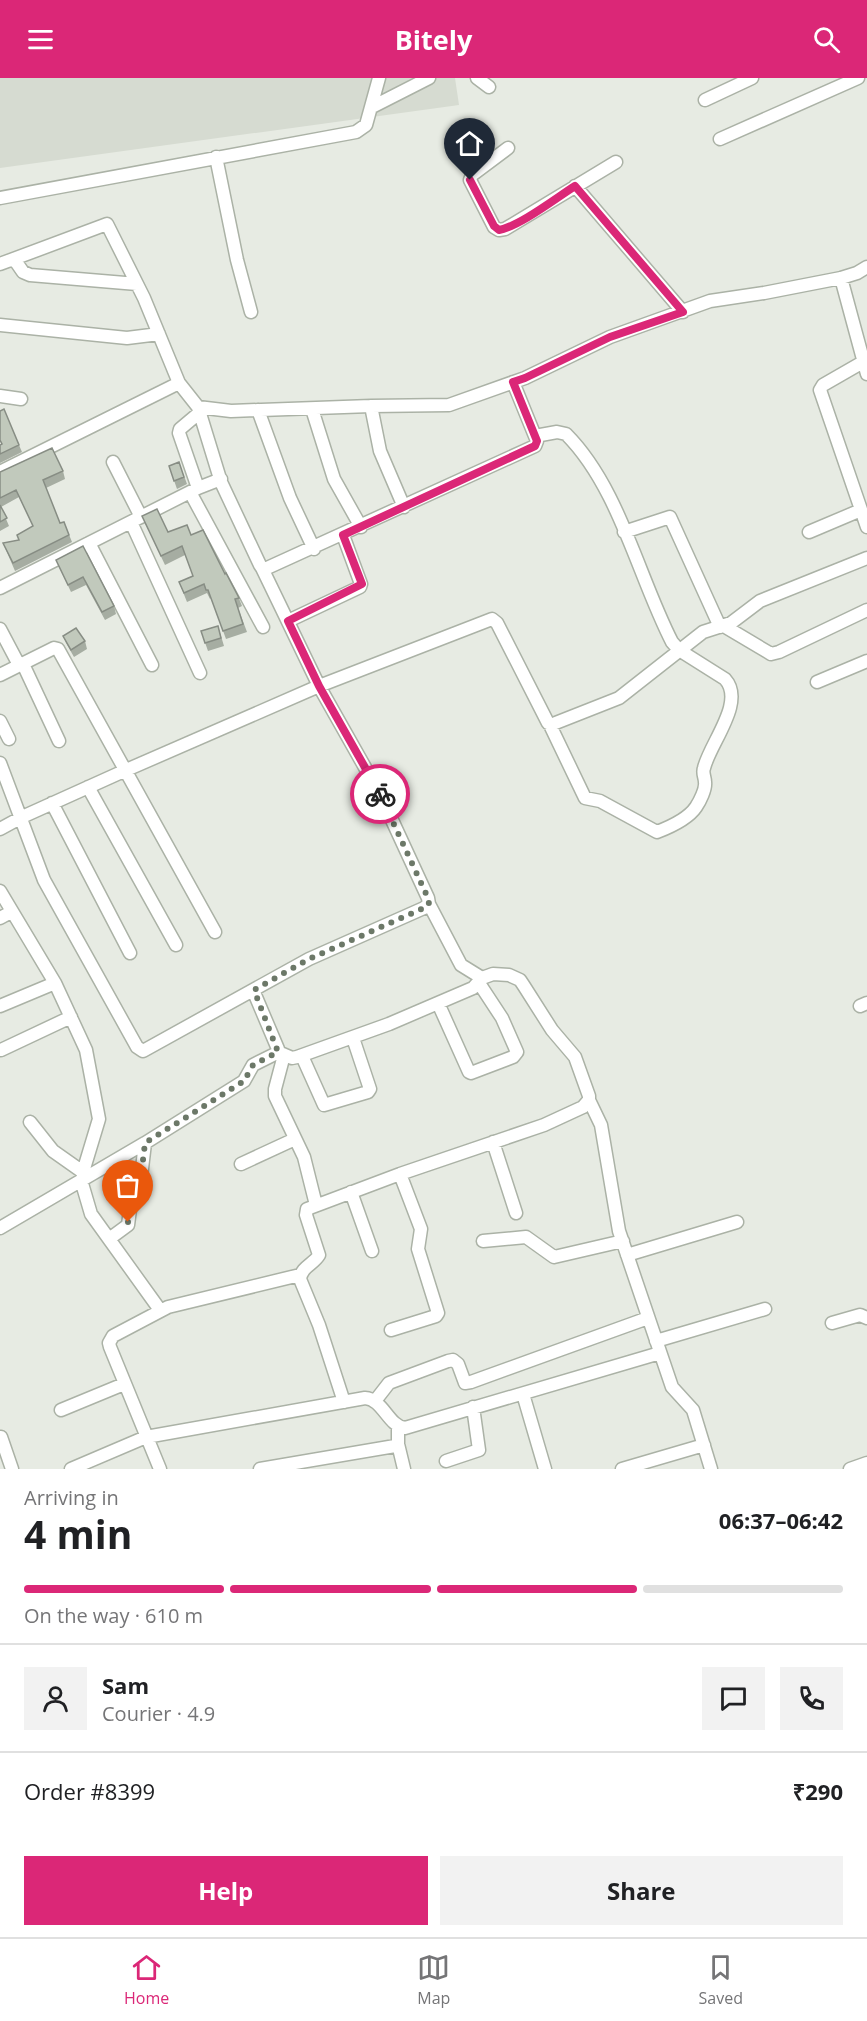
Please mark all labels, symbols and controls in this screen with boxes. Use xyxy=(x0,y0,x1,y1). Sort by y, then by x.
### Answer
text: Bitely xyxy=(395,21,472,58)
icon: menu xyxy=(24,23,57,56)
icon: search xyxy=(810,23,843,56)
pin xyxy=(444,118,495,180)
icon: home xyxy=(453,127,486,160)
courier xyxy=(350,764,410,824)
icon: bike xyxy=(364,778,397,811)
pin xyxy=(102,1160,153,1222)
icon: bag xyxy=(111,1169,144,1202)
text: Arriving in xyxy=(24,1484,119,1511)
text: 06:37–06:42 xyxy=(719,1505,843,1535)
text: 4 min xyxy=(24,1507,132,1560)
text: On the way · 610 m xyxy=(24,1602,203,1629)
button: person xyxy=(24,1667,87,1730)
button: chat xyxy=(702,1667,765,1730)
button: phone xyxy=(780,1667,843,1730)
text: Sam xyxy=(102,1670,149,1700)
text: Courier · 4.9 xyxy=(102,1700,215,1727)
text: Order #8399 xyxy=(24,1776,155,1806)
text: ₹290 xyxy=(793,1776,843,1806)
button: Help xyxy=(24,1856,428,1925)
button: Share xyxy=(440,1856,843,1925)
tab: Home xyxy=(124,1951,169,2009)
tab: Map xyxy=(417,1951,450,2009)
tab: Saved xyxy=(698,1951,743,2009)

